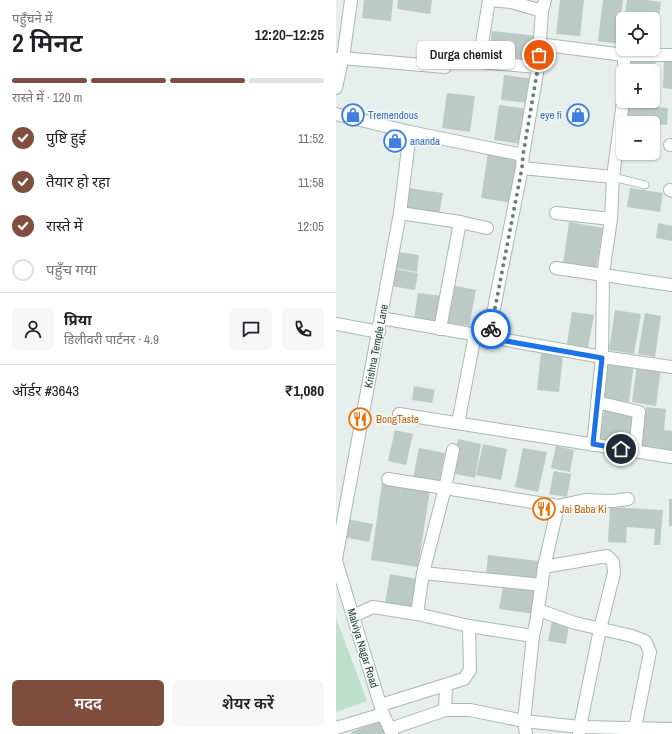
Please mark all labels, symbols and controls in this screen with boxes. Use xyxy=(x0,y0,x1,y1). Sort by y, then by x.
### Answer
text: पहुँचने में xyxy=(12,10,53,27)
map controls xyxy=(616,12,660,160)
button: locate xyxy=(616,12,660,56)
text: 12:20–12:25 xyxy=(255,24,324,45)
text: 2 मिनट xyxy=(12,25,83,60)
pin xyxy=(522,38,556,72)
callout: Durga chemist xyxy=(417,41,515,69)
icon: bag xyxy=(528,44,550,66)
text: Durga chemist xyxy=(430,46,502,63)
button: + xyxy=(616,64,660,108)
text: रास्ते में · 120 m xyxy=(12,89,82,106)
shop icon: Tremendous xyxy=(340,102,366,128)
shop icon: eye fi xyxy=(565,102,591,128)
place label: Tremendous xyxy=(368,108,419,122)
place label: eye fi xyxy=(540,108,562,122)
button: − xyxy=(616,116,660,160)
icon: check xyxy=(12,127,34,149)
text: पुष्टि हुई xyxy=(46,127,86,148)
shop icon: ananda xyxy=(382,128,408,154)
text: 11:52 xyxy=(298,130,324,147)
place label: ananda xyxy=(410,134,440,148)
icon: check xyxy=(12,171,34,193)
text: तैयार हो रहा xyxy=(46,171,110,192)
text: 11:58 xyxy=(298,174,324,191)
icon: check xyxy=(12,215,34,237)
text: रास्ते में xyxy=(46,215,83,236)
text: 12:05 xyxy=(297,218,324,235)
text: पहुँच गया xyxy=(46,259,96,280)
street label: Krishna Temple Lane xyxy=(361,303,391,389)
button: person xyxy=(12,308,54,350)
button: chat xyxy=(230,308,272,350)
button: phone xyxy=(282,308,324,350)
text: प्रिया xyxy=(64,309,92,330)
courier xyxy=(471,309,511,349)
icon: bike xyxy=(480,318,502,340)
text: डिलीवरी पार्टनर · 4.9 xyxy=(64,331,159,348)
text: ऑर्डर #3643 xyxy=(12,380,79,401)
text: ₹1,080 xyxy=(285,380,324,401)
restaurant icon: BongTaste xyxy=(347,406,373,432)
place label: BongTaste xyxy=(376,412,419,426)
pin xyxy=(604,432,638,466)
icon: home xyxy=(610,438,632,460)
restaurant icon: Jai Baba Ki xyxy=(531,496,557,522)
place label: Jai Baba Ki xyxy=(560,502,607,516)
street label: Malviya Nagar Road xyxy=(344,607,382,689)
button: मदद xyxy=(12,680,164,726)
button: शेयर करें xyxy=(172,680,324,726)

